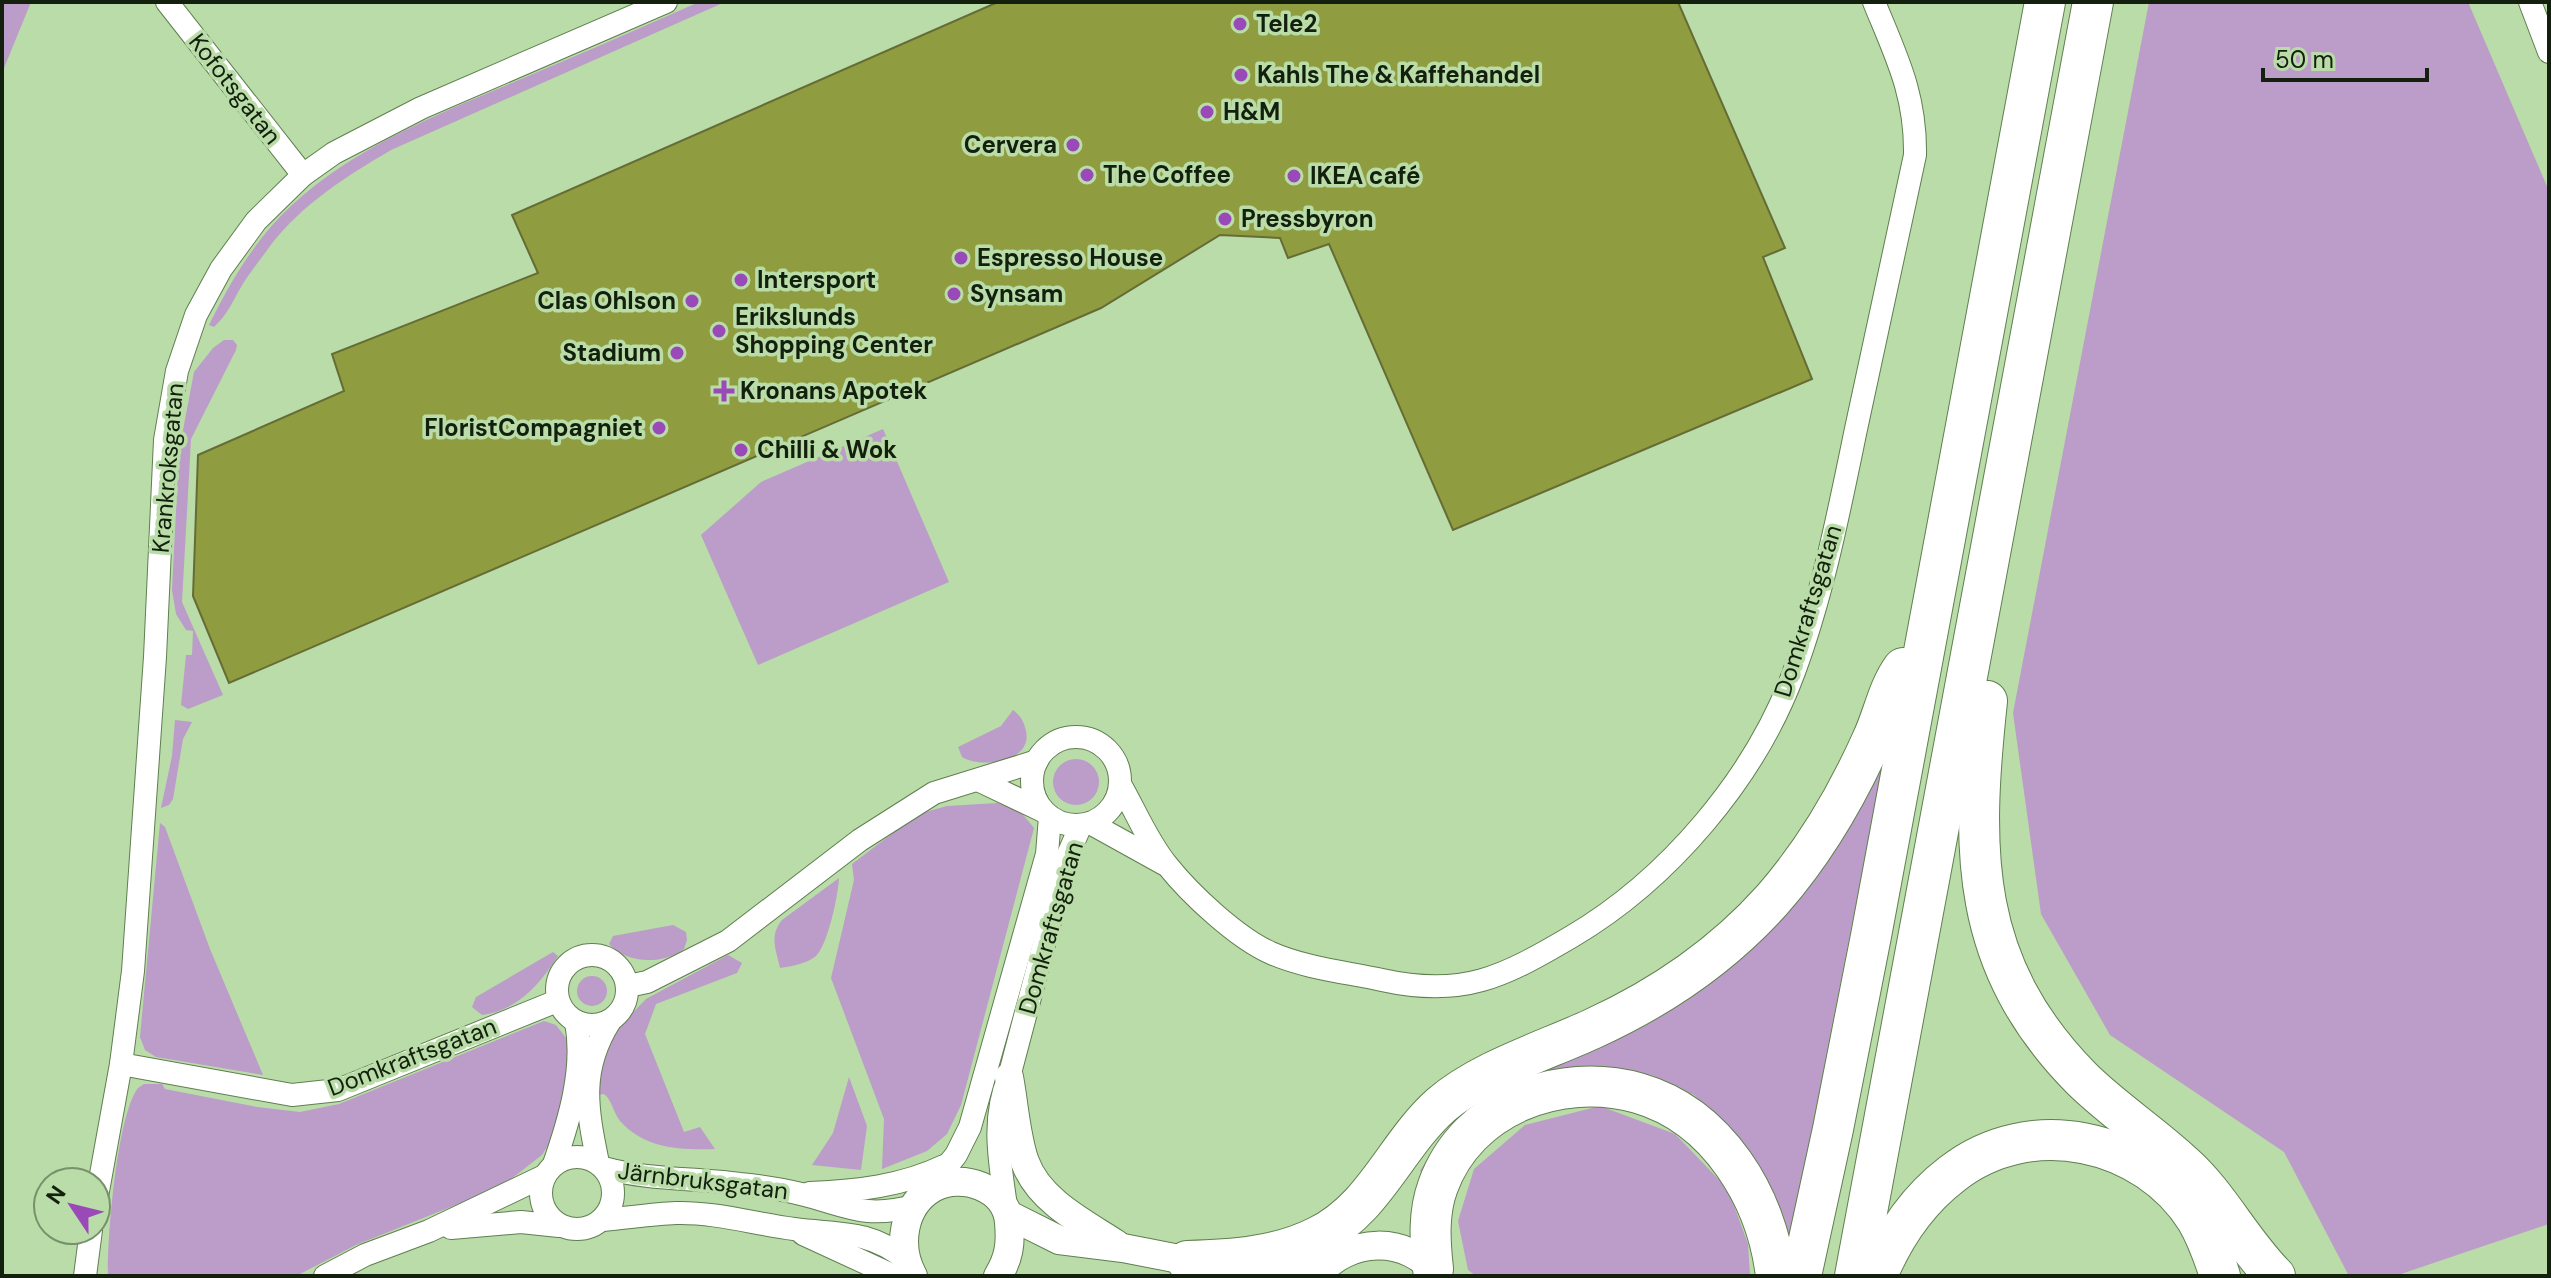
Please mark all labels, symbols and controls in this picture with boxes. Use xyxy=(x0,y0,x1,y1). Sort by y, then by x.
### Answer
place label: Tele2 xyxy=(1256,8,1317,39)
marker: Tele2 xyxy=(1231,15,1249,33)
street label: Kofotsgatan xyxy=(182,27,288,151)
scale bar xyxy=(2263,32,2427,82)
text: 50 m xyxy=(2275,44,2334,75)
place label: Kahls The & Kaffehandel xyxy=(1257,59,1540,90)
marker: Kahls The & Kaffehandel xyxy=(1232,66,1250,84)
place label: H&M xyxy=(1223,96,1280,127)
marker: H&M xyxy=(1198,103,1216,121)
place label: Cervera xyxy=(964,129,1057,160)
marker: Cervera xyxy=(1064,136,1082,154)
place label: The Coffee xyxy=(1103,159,1231,190)
place label: IKEA café xyxy=(1310,160,1420,191)
marker: The Coffee xyxy=(1078,166,1096,184)
marker: IKEA café xyxy=(1285,167,1303,185)
place label: Pressbyron xyxy=(1241,203,1374,234)
marker: Pressbyron xyxy=(1216,210,1234,228)
place label: Espresso House xyxy=(977,242,1163,273)
marker: Espresso House xyxy=(952,249,970,267)
place label: Intersport xyxy=(757,264,876,295)
marker: Intersport xyxy=(732,271,750,289)
place label: Synsam xyxy=(970,278,1063,309)
place label: Clas Ohlson xyxy=(537,285,676,316)
marker: Synsam xyxy=(945,285,963,303)
marker: Clas Ohlson xyxy=(683,292,701,310)
place label: Erikslunds Shopping Center xyxy=(735,301,933,360)
marker: Erikslunds Shopping Center xyxy=(710,322,728,340)
place label: Stadium xyxy=(562,337,661,368)
marker: Stadium xyxy=(668,344,686,362)
place label: Kronans Apotek xyxy=(740,375,927,406)
street label: Krankroksgatan xyxy=(145,382,190,554)
marker: Kronans Apotek xyxy=(715,382,733,400)
place label: FloristCompagniet xyxy=(424,412,643,443)
marker: FloristCompagniet xyxy=(650,419,668,437)
place label: Chilli & Wok xyxy=(757,434,897,465)
marker: Chilli & Wok xyxy=(732,441,750,459)
street label: Domkraftsgatan xyxy=(1767,521,1848,701)
street label: Domkraftsgatan xyxy=(1011,838,1090,1018)
street label: Domkraftsgatan xyxy=(323,1010,501,1103)
street label: Järnbruksgatan xyxy=(616,1155,790,1206)
north arrow xyxy=(32,1166,112,1246)
text: N xyxy=(40,1180,73,1210)

